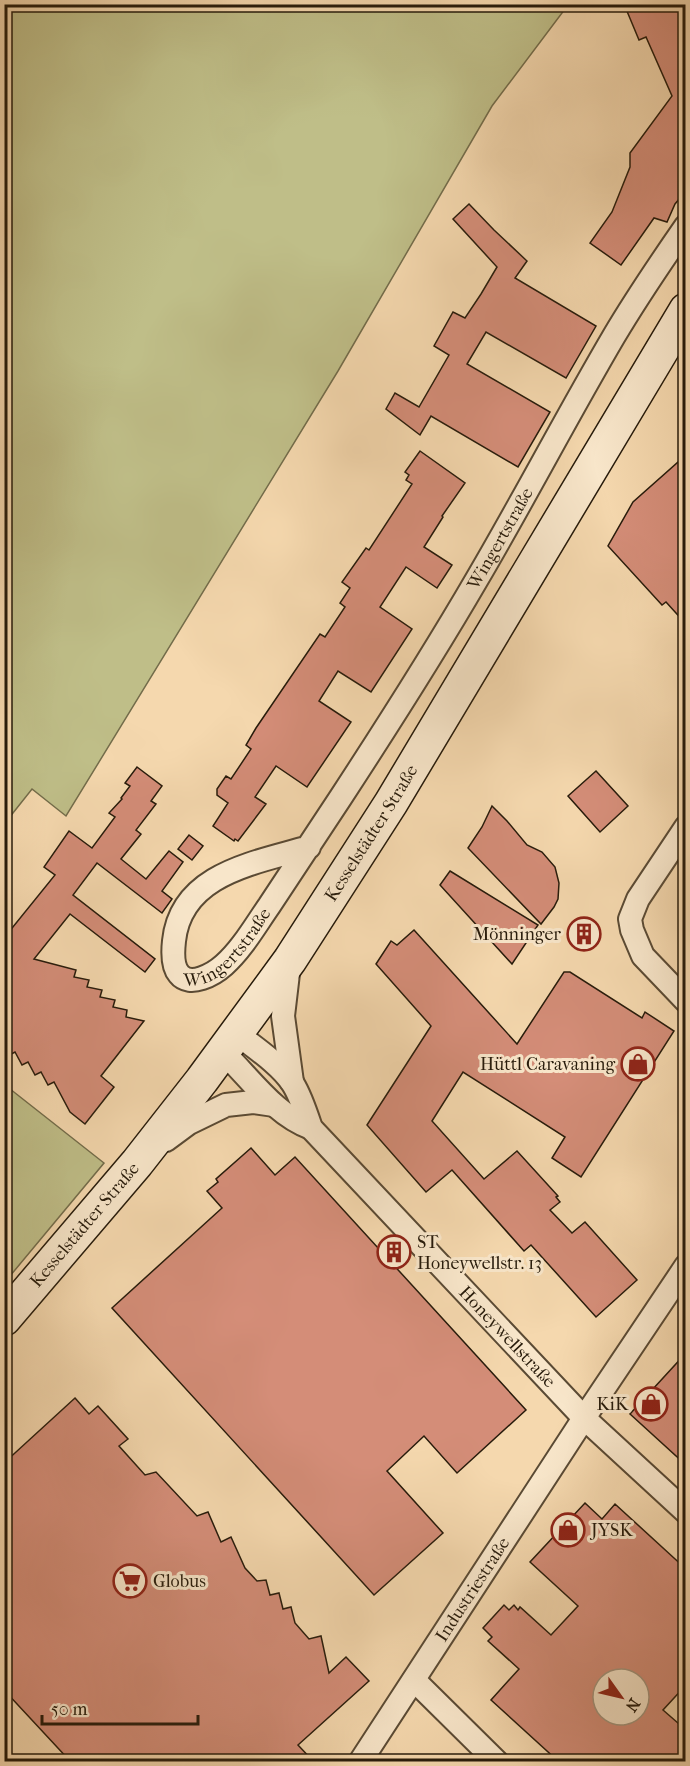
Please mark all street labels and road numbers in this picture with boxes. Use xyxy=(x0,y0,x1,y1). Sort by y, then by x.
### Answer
street label: Wingertstraße xyxy=(463,484,538,594)
street label: Kesselstädter Straße xyxy=(321,761,422,905)
street label: Wingertstraße xyxy=(182,904,275,991)
street label: Kesselstädter Straße xyxy=(26,1158,144,1292)
street label: Honeywellstraße xyxy=(454,1282,560,1392)
street label: Industriestraße xyxy=(431,1534,514,1646)

